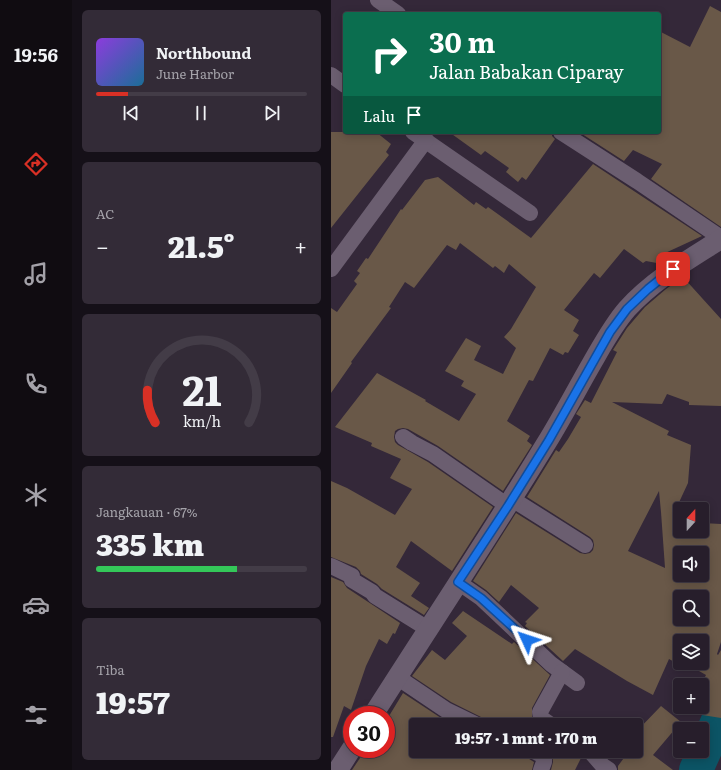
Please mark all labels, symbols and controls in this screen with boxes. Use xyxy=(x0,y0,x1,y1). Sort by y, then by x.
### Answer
text: 30 m xyxy=(429,20,495,62)
icon: right xyxy=(363,28,415,80)
text: 19:56 xyxy=(14,41,58,68)
text: Northbound xyxy=(156,41,251,64)
text: Jalan Babakan Ciparay xyxy=(429,58,624,85)
text: June Harbor xyxy=(156,64,234,83)
icon: previous xyxy=(120,102,142,124)
icon: pause xyxy=(190,102,212,124)
icon: next xyxy=(261,102,283,124)
text: Lalu xyxy=(363,104,395,127)
icon: arrive xyxy=(403,104,425,126)
icon: directions xyxy=(22,150,50,178)
text: AC xyxy=(96,204,114,223)
text: 21.5° xyxy=(168,223,235,267)
text: − xyxy=(96,229,109,262)
text: + xyxy=(294,229,307,262)
pin xyxy=(656,252,690,286)
icon: arrive xyxy=(662,258,684,280)
icon: music xyxy=(22,260,50,288)
text: 21 xyxy=(182,357,221,419)
icon: phone xyxy=(22,370,50,398)
text: km/h xyxy=(182,410,221,431)
icon: climate xyxy=(22,481,50,509)
text: Jangkauan · 67% xyxy=(96,502,198,521)
north arrow xyxy=(673,502,709,538)
map controls xyxy=(673,502,709,758)
text: 335 km xyxy=(96,521,204,565)
button: sound xyxy=(673,546,709,582)
button: search xyxy=(673,590,709,626)
icon: car xyxy=(22,591,50,619)
position arrow xyxy=(506,619,548,661)
button: layers xyxy=(673,634,709,670)
text: Tiba xyxy=(96,660,124,679)
button: + xyxy=(673,678,709,714)
text: 19:57 xyxy=(96,679,170,723)
icon: filters xyxy=(22,701,50,729)
speed limit sign: 30 xyxy=(343,706,395,758)
button: − xyxy=(673,722,709,758)
text: 19:57 · 1 mnt · 170 m xyxy=(455,726,597,749)

